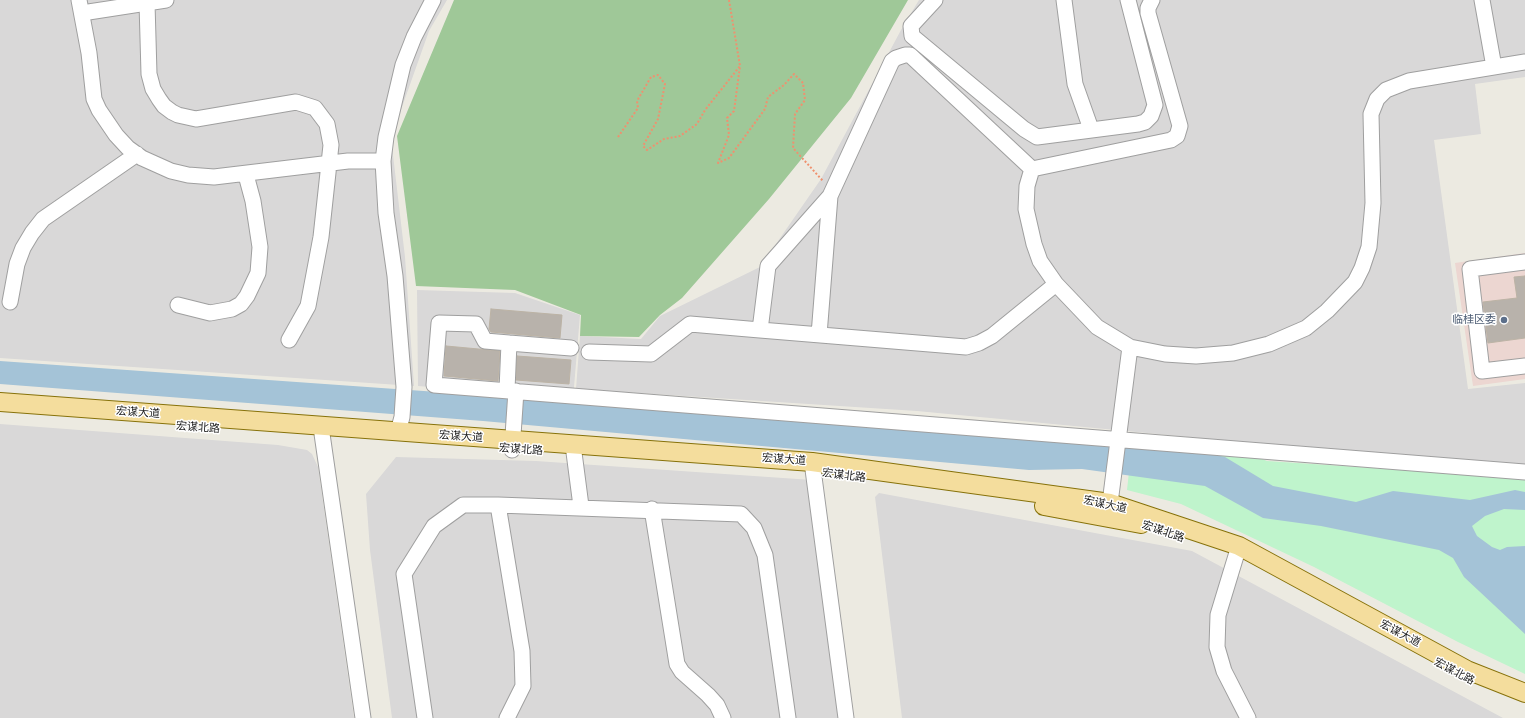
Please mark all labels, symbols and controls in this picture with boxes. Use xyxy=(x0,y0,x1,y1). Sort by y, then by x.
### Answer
place label: 临桂区委 xyxy=(1452,313,1496,327)
marker: 临桂区委 xyxy=(1499,315,1509,325)
street label: 宏谋大道 xyxy=(116,405,160,421)
street label: 宏谋北路 xyxy=(176,420,220,436)
street label: 宏谋大道 xyxy=(439,429,483,445)
street label: 宏谋北路 xyxy=(499,442,543,458)
street label: 宏谋大道 xyxy=(762,452,806,468)
street label: 宏谋北路 xyxy=(821,467,867,485)
street label: 宏谋大道 xyxy=(1082,494,1128,516)
street label: 宏谋北路 xyxy=(1140,519,1186,545)
street label: 宏谋大道 xyxy=(1377,618,1423,650)
street label: 宏谋北路 xyxy=(1431,656,1477,688)

